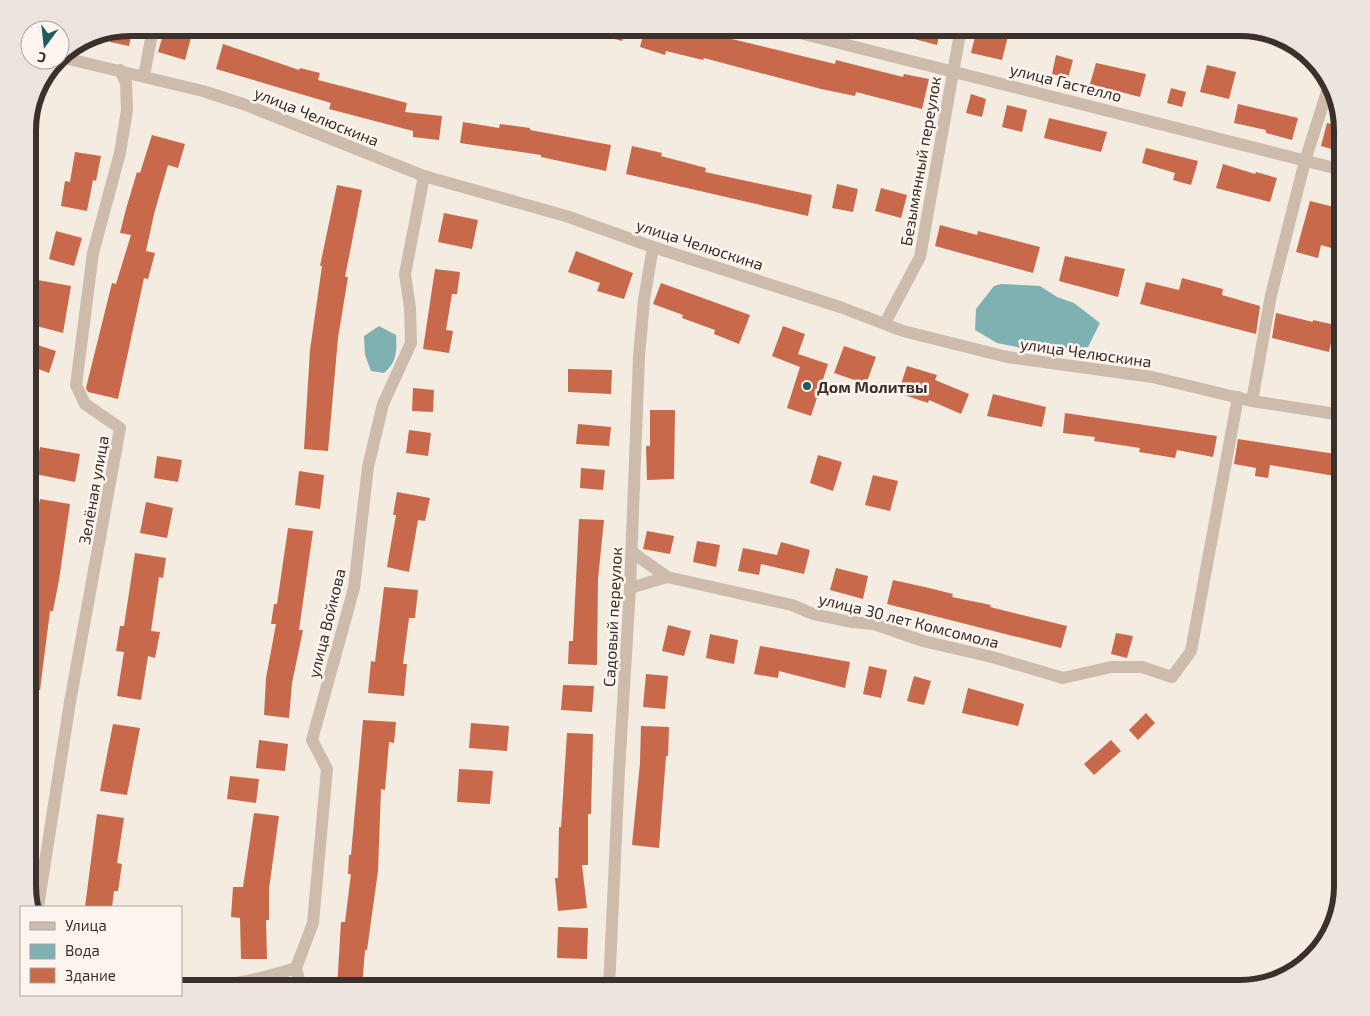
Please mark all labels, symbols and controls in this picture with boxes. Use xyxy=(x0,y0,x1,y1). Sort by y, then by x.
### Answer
north arrow xyxy=(20,20,70,70)
text: С xyxy=(35,49,48,67)
street label: улица Гастелло xyxy=(1008,59,1124,106)
street label: Безымянный переулок xyxy=(896,74,945,247)
street label: улица Челюскина xyxy=(252,82,382,151)
street label: улица Челюскина xyxy=(634,214,766,274)
street label: улица Челюскина xyxy=(1019,333,1153,372)
place label: Дом Молитвы xyxy=(817,377,928,396)
marker: Дом Молитвы xyxy=(801,380,813,392)
street label: Зелёная улица xyxy=(74,434,113,546)
street label: Садовый переулок xyxy=(599,546,626,688)
street label: улица Войкова xyxy=(303,566,350,680)
street label: улица 30 лет Комсомола xyxy=(817,588,1001,653)
legend xyxy=(20,906,182,996)
text: Улица xyxy=(65,916,107,934)
text: Вода xyxy=(65,941,100,959)
text: Здание xyxy=(65,966,116,984)

